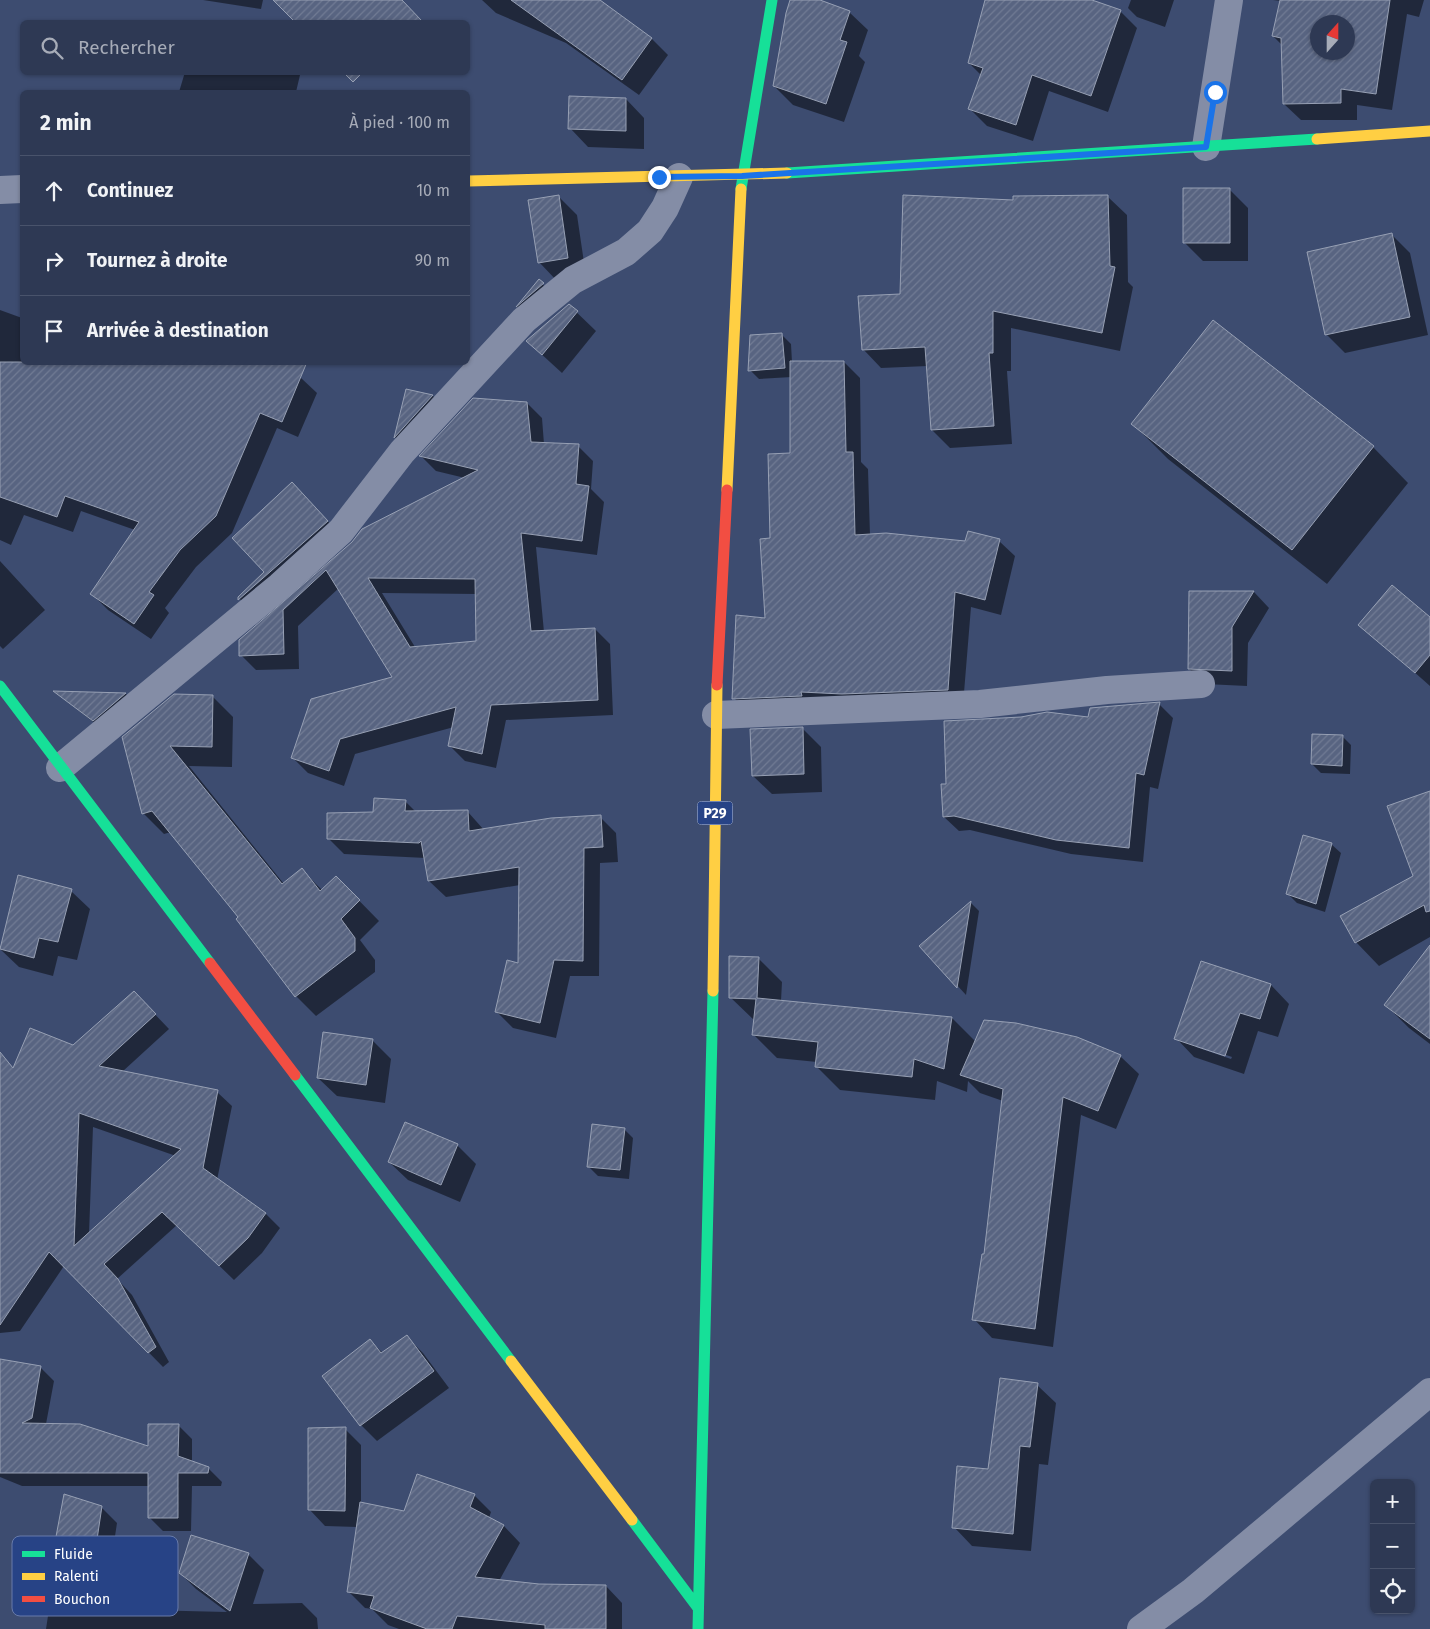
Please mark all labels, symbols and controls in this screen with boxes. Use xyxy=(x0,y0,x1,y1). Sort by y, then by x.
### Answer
north arrow xyxy=(1310,15,1355,60)
search box xyxy=(20,20,470,75)
icon: search xyxy=(38,34,66,62)
text: Rechercher xyxy=(78,36,175,59)
route start xyxy=(1204,81,1227,104)
text: 2 min xyxy=(40,110,92,136)
text: À pied · 100 m xyxy=(349,113,450,132)
route end xyxy=(648,166,671,189)
icon: ahead xyxy=(40,177,68,205)
text: Continuez xyxy=(87,179,173,202)
text: 10 m xyxy=(416,181,450,200)
icon: right xyxy=(40,247,68,275)
text: Tournez à droite xyxy=(87,249,228,272)
text: 90 m xyxy=(415,251,450,270)
icon: arrive xyxy=(40,317,68,345)
text: Arrivée à destination xyxy=(87,319,269,342)
road number: P29 xyxy=(698,801,732,824)
map controls xyxy=(1370,1479,1415,1614)
button: + xyxy=(1370,1479,1415,1524)
button: − xyxy=(1370,1524,1415,1569)
legend xyxy=(12,1536,178,1616)
text: Fluide xyxy=(54,1546,93,1563)
text: Ralenti xyxy=(54,1568,99,1585)
button: locate xyxy=(1370,1569,1415,1614)
text: Bouchon xyxy=(54,1591,110,1608)

